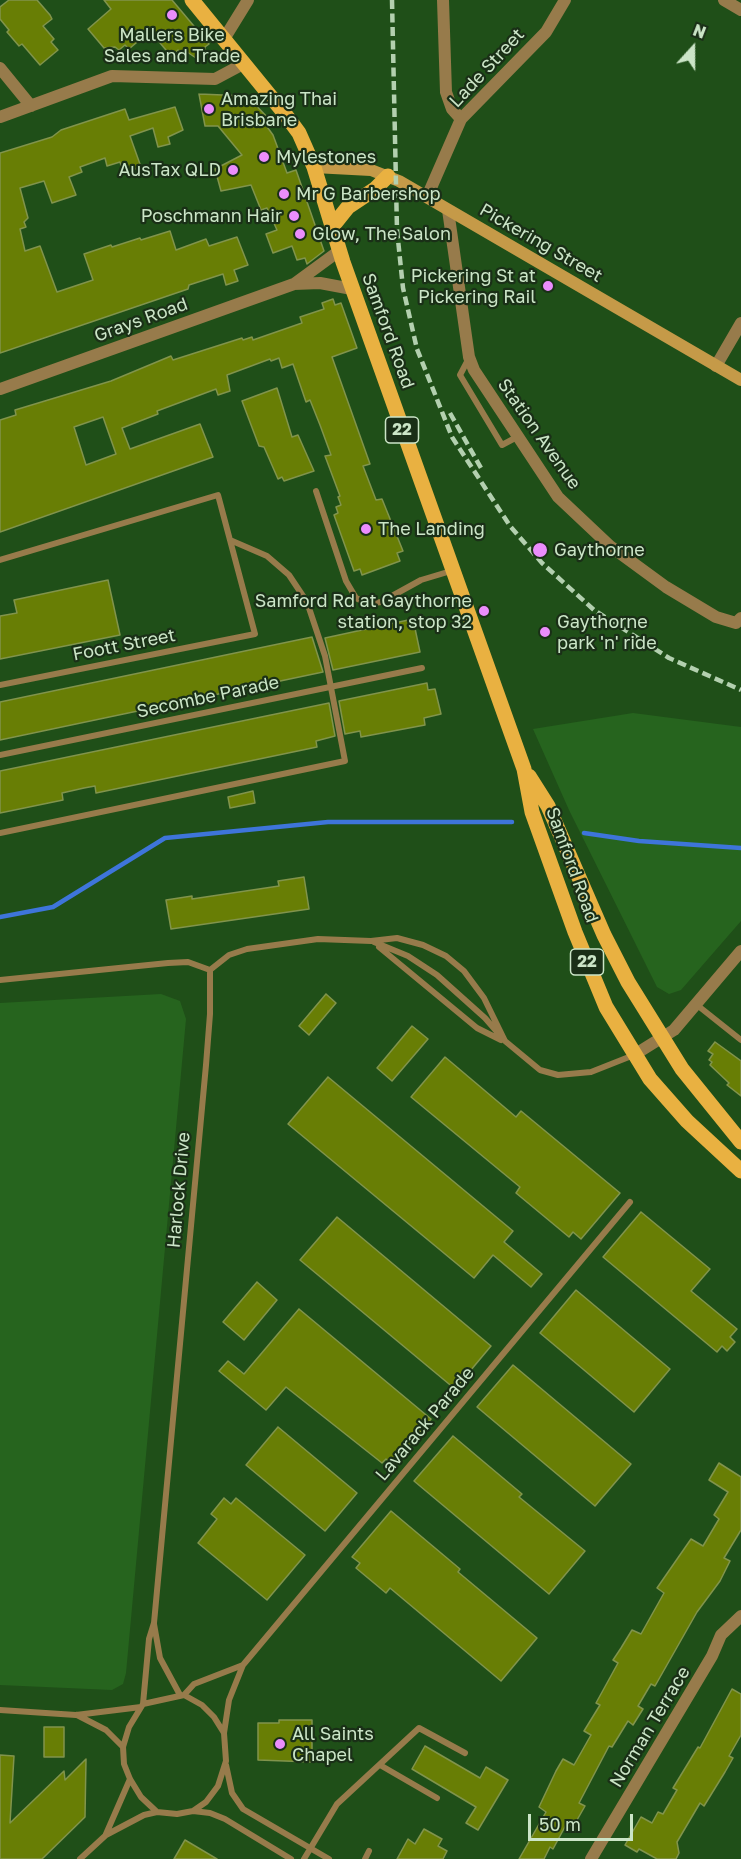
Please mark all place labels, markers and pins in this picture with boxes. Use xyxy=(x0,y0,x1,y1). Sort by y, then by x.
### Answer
marker: Mallers Bike Sales and Trade xyxy=(165,8,179,22)
place label: Mallers Bike Sales and Trade xyxy=(104,24,240,66)
place label: Amazing Thai Brisbane xyxy=(221,88,337,130)
marker: Amazing Thai Brisbane xyxy=(202,102,216,116)
place label: Mylestones xyxy=(276,146,376,168)
marker: Mylestones xyxy=(257,150,271,164)
place label: AusTax QLD xyxy=(119,159,221,181)
marker: AusTax QLD xyxy=(226,163,240,177)
place label: Mr G Barbershop xyxy=(296,183,440,205)
marker: Mr G Barbershop xyxy=(277,187,291,201)
place label: Poschmann Hair xyxy=(141,205,282,227)
marker: Poschmann Hair xyxy=(287,209,301,223)
place label: Glow, The Salon xyxy=(312,223,451,245)
marker: Glow, The Salon xyxy=(293,227,307,241)
place label: Pickering St at Pickering Rail xyxy=(411,265,536,308)
marker: Pickering St at Pickering Rail xyxy=(541,279,555,293)
place label: The Landing xyxy=(378,518,485,540)
marker: The Landing xyxy=(359,522,373,536)
place label: Gaythorne xyxy=(554,539,645,561)
marker: Gaythorne xyxy=(531,541,549,559)
place label: Samford Rd at Gaythorne station, stop 32 xyxy=(255,590,472,632)
marker: Samford Rd at Gaythorne station, stop 32 xyxy=(477,604,491,618)
place label: Gaythorne park 'n' ride xyxy=(557,611,657,654)
marker: Gaythorne park 'n' ride xyxy=(538,625,552,639)
place label: All Saints Chapel xyxy=(292,1723,374,1766)
marker: All Saints Chapel xyxy=(273,1737,287,1751)

